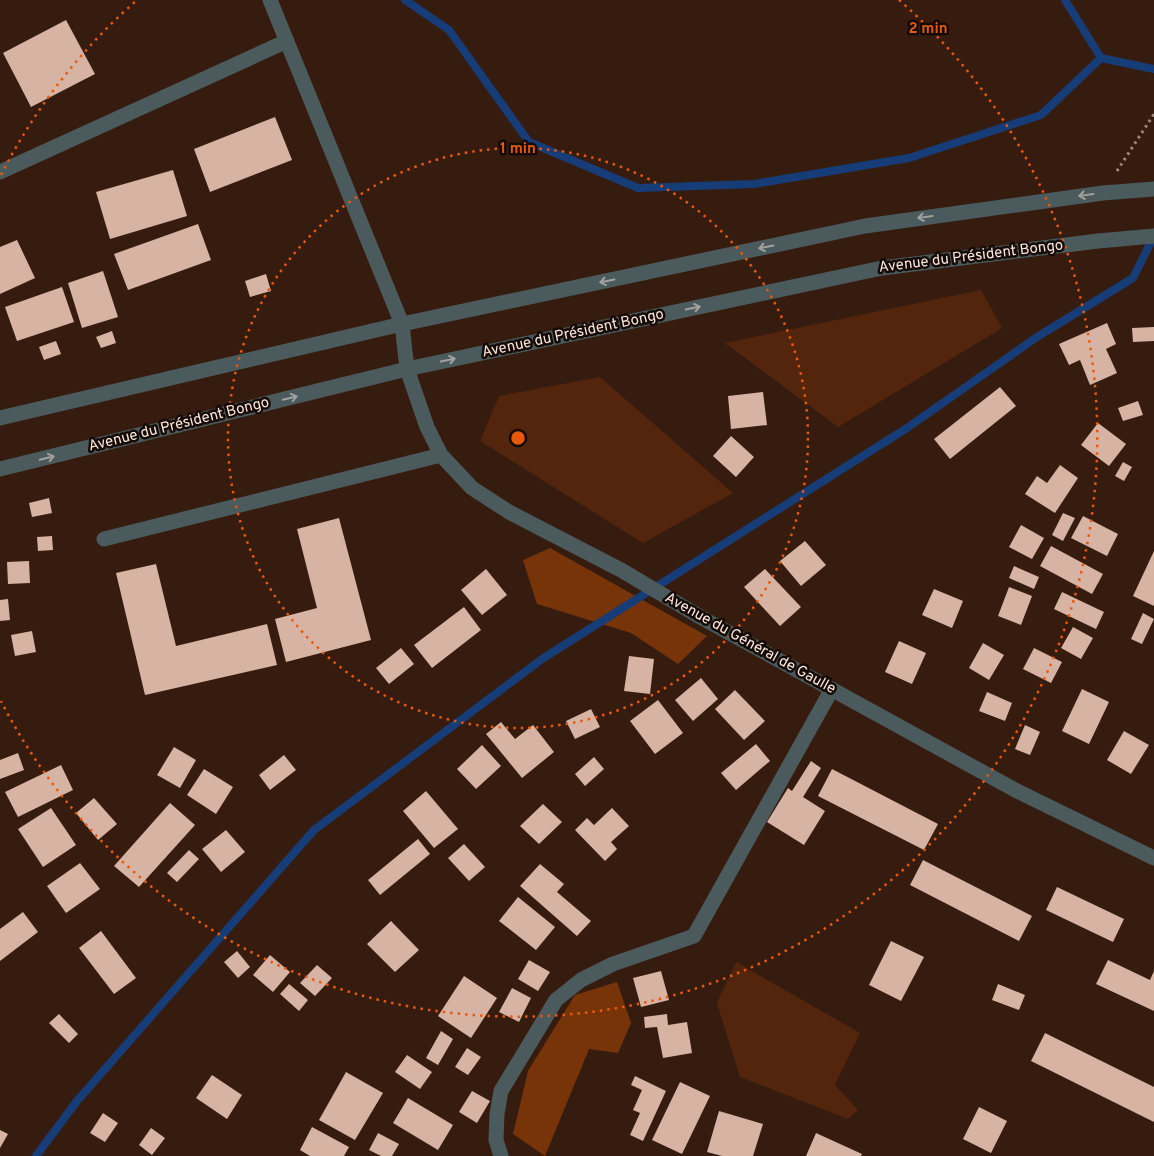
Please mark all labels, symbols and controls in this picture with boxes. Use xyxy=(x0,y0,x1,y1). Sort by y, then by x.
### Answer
text: 2 min xyxy=(908,20,948,39)
text: 1 min xyxy=(500,140,536,159)
one-way arrow xyxy=(1079,190,1095,200)
one-way arrow xyxy=(918,213,934,223)
street label: Avenue du Président Bongo xyxy=(878,236,1064,278)
one-way arrow xyxy=(758,243,774,252)
one-way arrow xyxy=(599,277,615,286)
one-way arrow xyxy=(684,303,700,313)
street label: Avenue du Président Bongo xyxy=(480,305,666,363)
one-way arrow xyxy=(440,355,456,364)
street label: Avenue du Président Bongo xyxy=(87,393,271,457)
one-way arrow xyxy=(282,393,298,402)
centre of rings xyxy=(509,429,527,447)
one-way arrow xyxy=(39,453,55,462)
street label: Avenue du Général de Gaulle xyxy=(661,589,839,699)

